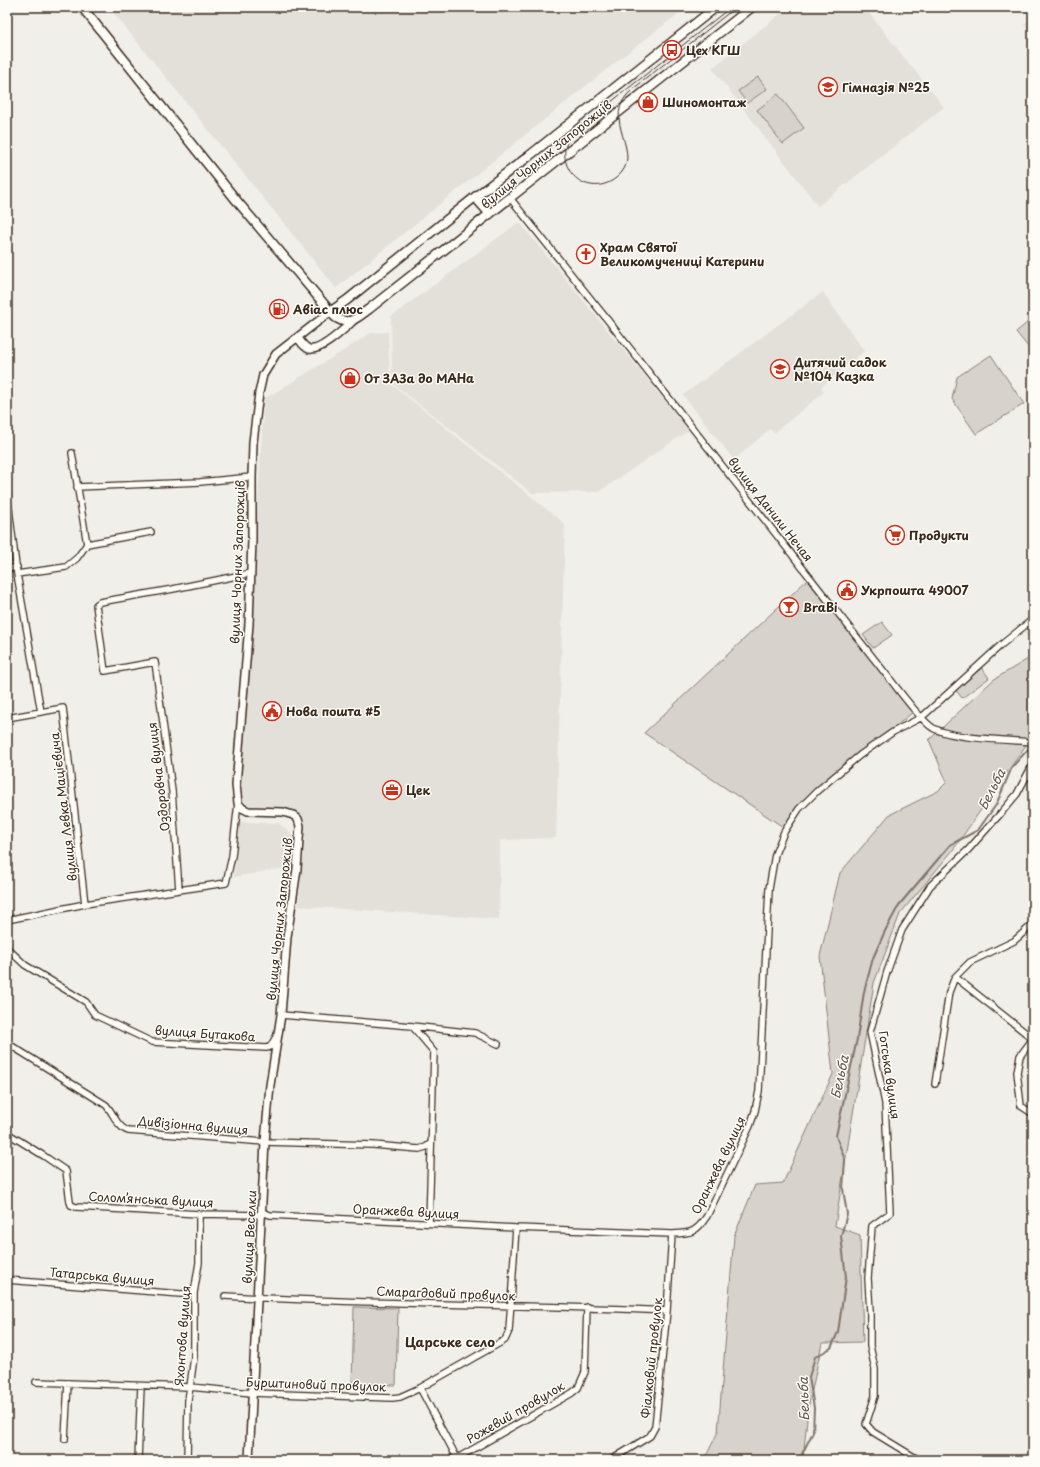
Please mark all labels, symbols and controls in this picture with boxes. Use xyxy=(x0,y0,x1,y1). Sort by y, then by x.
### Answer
bus stop icon: Цех КГШ xyxy=(661,39,683,61)
place label: Цех КГШ xyxy=(686,41,740,59)
school or university icon: Гімназія №25 xyxy=(817,76,839,98)
place label: Гімназія №25 xyxy=(842,78,930,96)
shop icon: Шиномонтаж xyxy=(637,91,659,113)
place label: Шиномонтаж xyxy=(662,93,747,111)
street label: вулиця Чорних Запорожців xyxy=(477,95,615,213)
place label: Храм Святої Великомучениці Катерини xyxy=(600,238,765,270)
church icon: Храм Святої Великомучениці Катерини xyxy=(575,243,597,265)
fuel station icon: Авіас плюс xyxy=(268,298,290,320)
place label: Авіас плюс xyxy=(292,300,364,318)
place label: Дитячий садок №104 Казка xyxy=(793,353,887,385)
school or university icon: Дитячий садок №104 Казка xyxy=(769,358,791,380)
shop icon: От ЗАЗа до МАНа xyxy=(339,367,361,389)
place label: От ЗАЗа до МАНа xyxy=(364,369,474,387)
street label: вулиця Данили Нечая xyxy=(724,453,818,565)
street label: вулиця Чорних Запорожців xyxy=(225,480,249,644)
supermarket icon: Продукти xyxy=(884,524,906,546)
place label: Продукти xyxy=(909,526,969,544)
public building icon: Укрпошта 49007 xyxy=(836,579,858,601)
place label: Укрпошта 49007 xyxy=(860,581,969,599)
bar icon: BraBi xyxy=(778,596,800,618)
place label: BraBi xyxy=(803,598,838,616)
public building icon: Нова пошта #5 xyxy=(261,700,283,722)
place label: Нова пошта #5 xyxy=(286,702,381,720)
street label: Оздоровча вулиця xyxy=(142,721,174,833)
street label: вулиця Левка Мацієвича xyxy=(45,731,81,882)
water label: Бельба xyxy=(973,764,1010,813)
office icon: Цек xyxy=(381,779,403,801)
place label: Цек xyxy=(406,781,430,799)
street label: вулиця Чорних Запорожців xyxy=(261,836,297,1001)
street label: вулиця Бутакова xyxy=(154,1021,256,1046)
street label: Готська вулиця xyxy=(875,1030,905,1120)
water label: Бельба xyxy=(825,1053,853,1100)
street label: Дивізіонна вулиця xyxy=(136,1111,249,1139)
street label: Оранжева вулиця xyxy=(686,1113,750,1217)
street label: Соломʼянська вулиця xyxy=(88,1187,214,1211)
street label: вулиця Веселки xyxy=(238,1190,260,1284)
street label: Оранжева вулиця xyxy=(352,1199,460,1223)
street label: Татарська вулиця xyxy=(49,1262,155,1290)
street label: Смарагдовий провулок xyxy=(376,1282,517,1304)
street label: Яхонтова вулиця xyxy=(170,1285,194,1387)
street label: Фіалковий провулок xyxy=(636,1296,666,1419)
district label: Царське село xyxy=(405,1332,495,1351)
street label: Бурштиновий провулок xyxy=(246,1373,387,1395)
street label: Рожевий провулок xyxy=(463,1376,568,1447)
water label: Бельба xyxy=(793,1376,813,1421)

